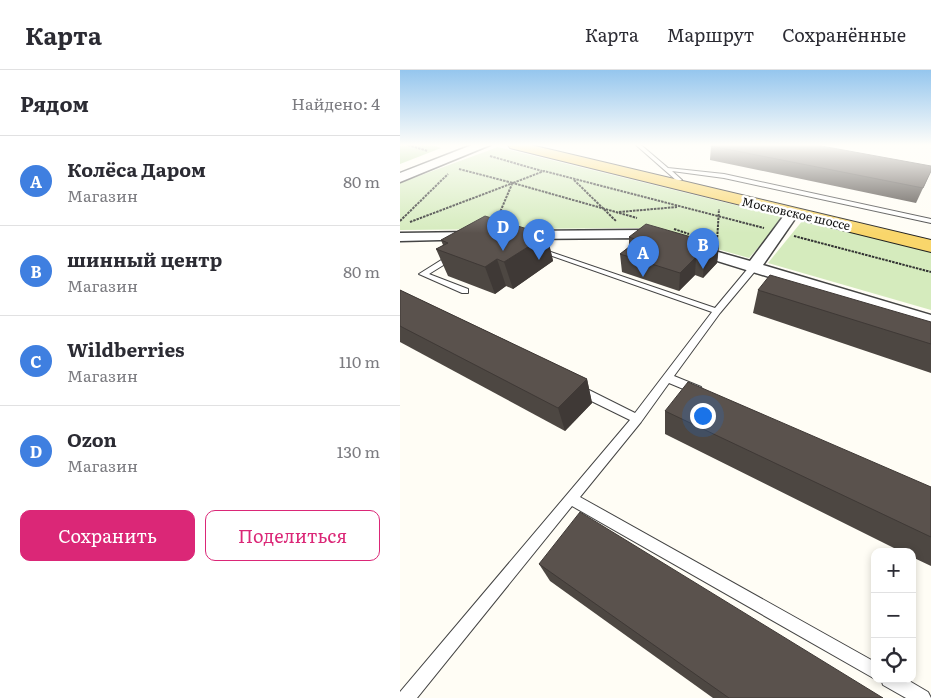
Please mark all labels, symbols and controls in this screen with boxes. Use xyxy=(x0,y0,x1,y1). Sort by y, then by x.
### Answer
text: Карта xyxy=(25,17,102,52)
text: Карта xyxy=(585,21,639,48)
text: Маршрут xyxy=(667,21,754,48)
text: Сохранённые xyxy=(782,21,906,48)
text: Рядом xyxy=(20,87,89,118)
text: Найдено: 4 xyxy=(292,91,380,115)
text: Колёса Даром xyxy=(67,155,206,183)
text: A xyxy=(30,169,42,193)
text: 80 m xyxy=(343,169,380,193)
text: Магазин xyxy=(67,183,138,207)
street label: Московское шоссе xyxy=(740,192,852,234)
pin: D xyxy=(487,210,519,251)
pin: C xyxy=(523,219,555,260)
pin: B xyxy=(687,228,719,269)
pin: A xyxy=(627,236,659,277)
text: шинный центр xyxy=(67,245,222,273)
text: B xyxy=(30,259,42,283)
text: 80 m xyxy=(343,259,380,283)
text: Магазин xyxy=(67,273,138,297)
text: Wildberries xyxy=(67,335,185,363)
text: C xyxy=(30,349,42,373)
text: 110 m xyxy=(339,349,380,373)
text: Магазин xyxy=(67,363,138,387)
your location xyxy=(690,403,716,429)
text: Ozon xyxy=(67,425,117,453)
text: D xyxy=(30,439,42,463)
text: 130 m xyxy=(337,439,380,463)
text: Магазин xyxy=(67,453,138,477)
button: Сохранить xyxy=(20,510,195,561)
button: Поделиться xyxy=(205,510,380,561)
map controls xyxy=(871,548,916,683)
button: + xyxy=(871,548,916,593)
button: − xyxy=(871,593,916,638)
button: locate xyxy=(871,638,916,683)

